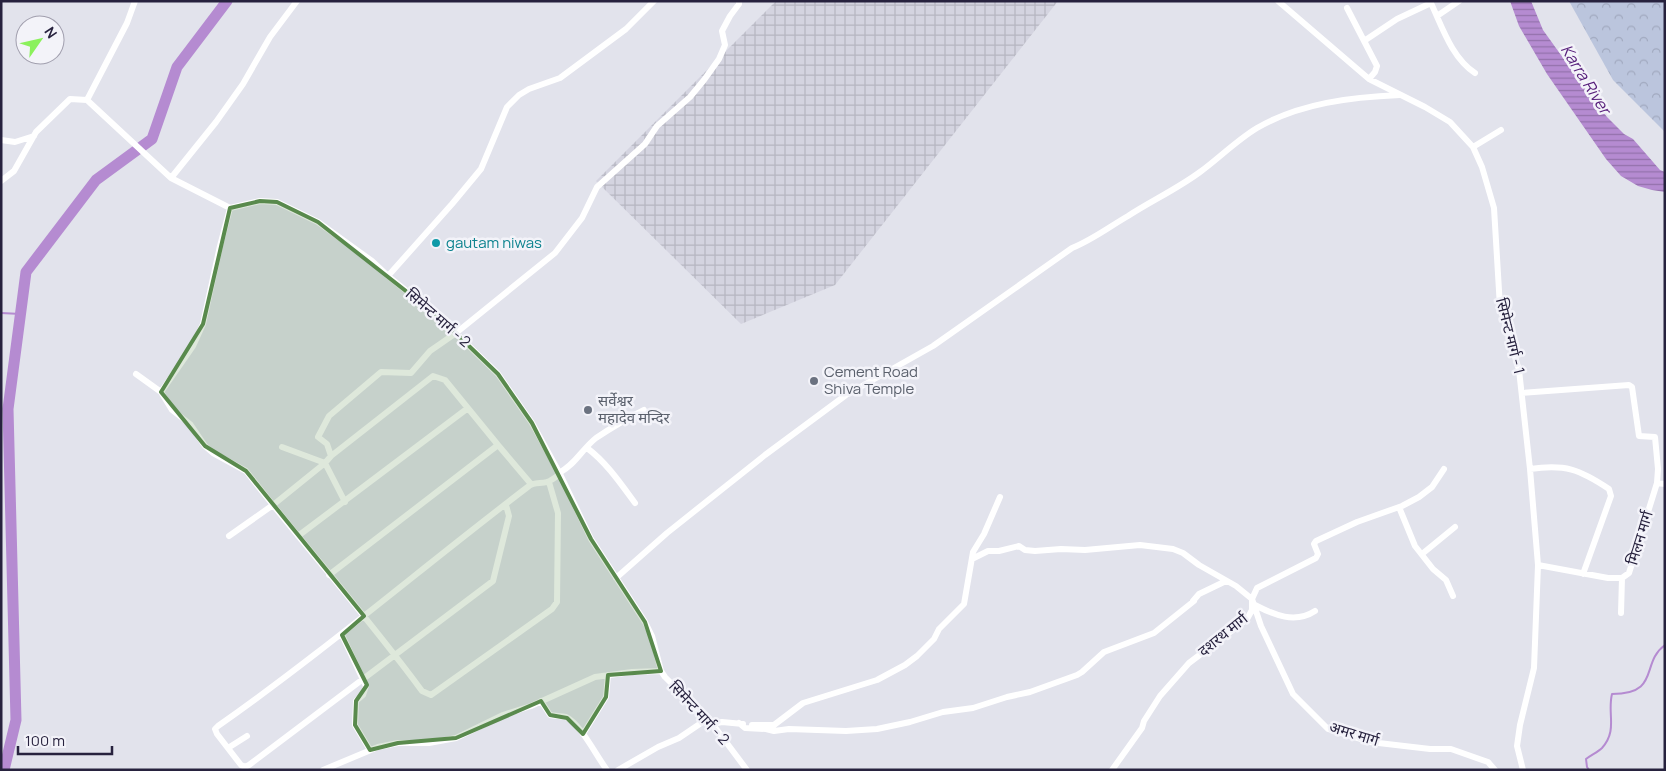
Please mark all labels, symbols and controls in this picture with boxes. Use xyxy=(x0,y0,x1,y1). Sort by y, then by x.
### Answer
north arrow xyxy=(15,15,65,65)
text: N xyxy=(41,23,62,42)
water label: Karra River xyxy=(1556,40,1617,120)
place label: gautam niwas xyxy=(446,232,542,253)
marker: gautam niwas xyxy=(430,237,442,249)
street label: सिमेन्ट मार्ग - 2 xyxy=(401,283,476,352)
street label: सिमेन्ट मार्ग - 1 xyxy=(1491,296,1530,376)
place label: Cement Road Shiva Temple xyxy=(824,361,918,399)
marker: Cement Road Shiva Temple xyxy=(808,375,820,387)
place label: सर्वेश्वर महादेव मन्दिर xyxy=(598,390,671,428)
marker: सर्वेश्वर महादेव मन्दिर xyxy=(582,404,594,416)
street label: मिलन मार्ग xyxy=(1621,507,1658,568)
street label: दशरथ मार्ग xyxy=(1193,608,1253,661)
street label: सिमेन्ट मार्ग - 2 xyxy=(664,676,734,749)
street label: अमर मार्ग xyxy=(1327,716,1382,751)
scale bar xyxy=(18,724,111,756)
text: 100 m xyxy=(25,730,65,751)

